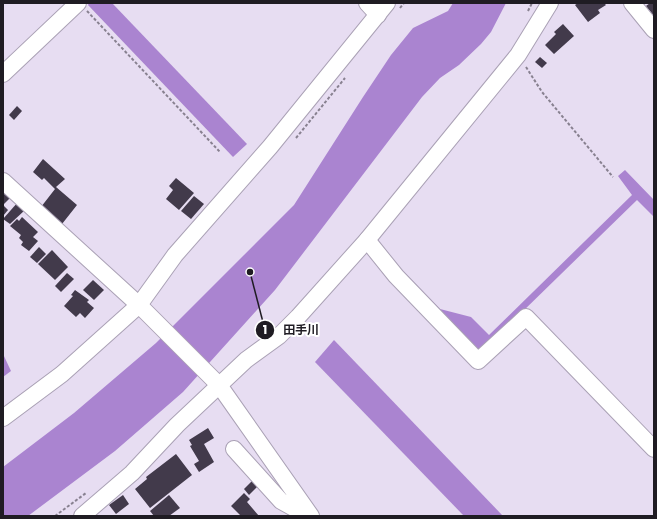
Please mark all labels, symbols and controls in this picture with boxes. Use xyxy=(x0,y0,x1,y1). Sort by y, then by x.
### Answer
callout: 田手川 xyxy=(255,318,327,342)
text: 1 xyxy=(263,321,267,338)
text: 田手川 xyxy=(283,321,319,338)

